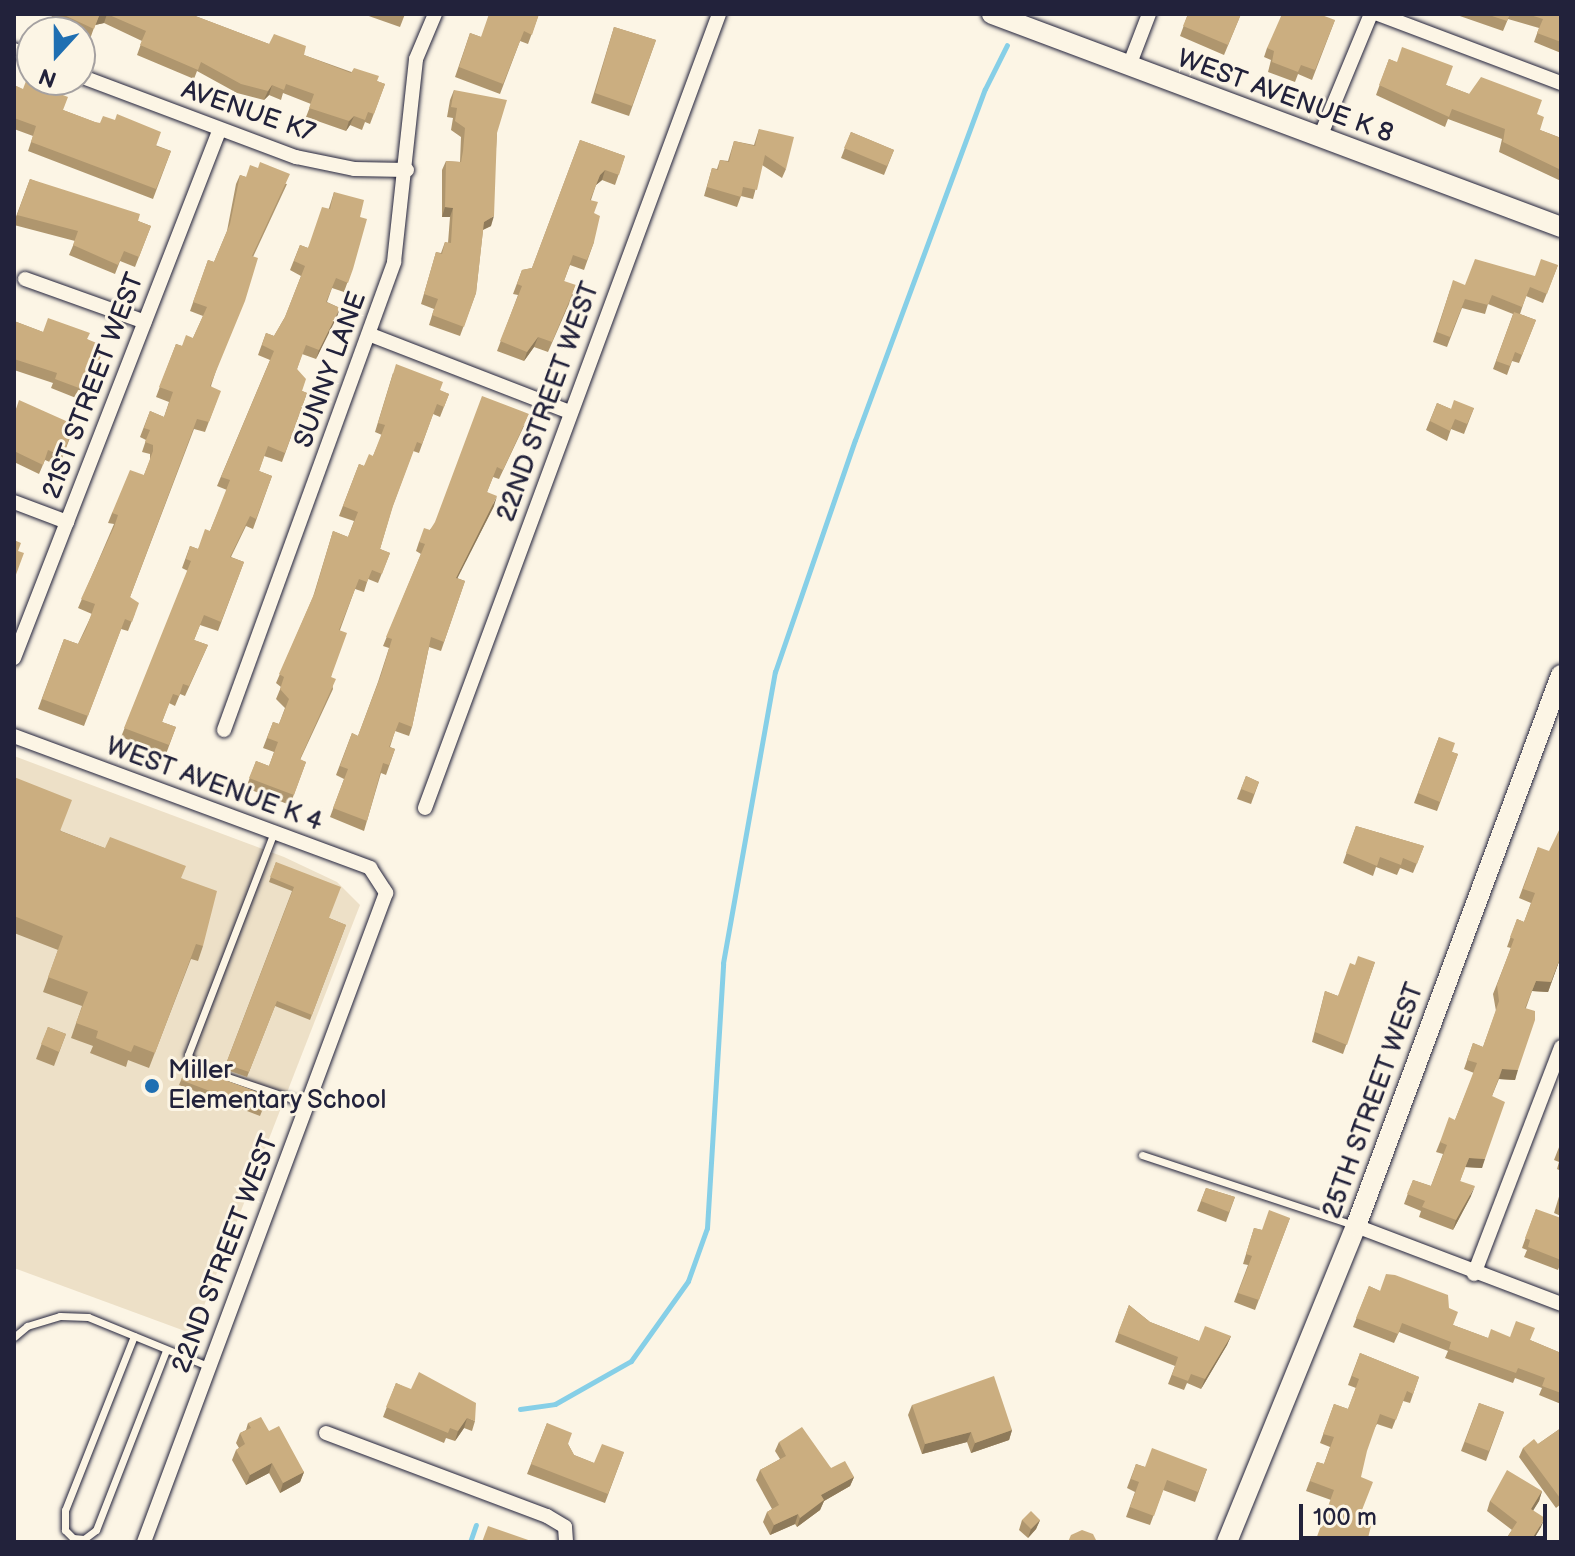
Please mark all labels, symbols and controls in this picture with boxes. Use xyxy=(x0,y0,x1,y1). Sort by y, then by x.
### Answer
north arrow xyxy=(16,16,96,96)
street label: WEST AVENUE K 8 xyxy=(1173,43,1397,151)
text: N xyxy=(35,61,60,93)
street label: AVENUE K7 xyxy=(177,75,319,149)
street label: 21ST STREET WEST xyxy=(36,268,152,504)
street label: 22ND STREET WEST xyxy=(491,277,607,527)
street label: SUNNY LANE xyxy=(288,288,374,452)
street label: WEST AVENUE K 4 xyxy=(102,731,326,839)
street label: 25TH STREET WEST xyxy=(1317,978,1431,1224)
place label: Miller Elementary School xyxy=(168,1055,388,1116)
marker: Miller Elementary School xyxy=(143,1077,161,1095)
street label: 22ND STREET WEST xyxy=(166,1130,286,1378)
scale bar xyxy=(1303,1488,1551,1538)
text: 100 m xyxy=(1313,1503,1377,1532)

